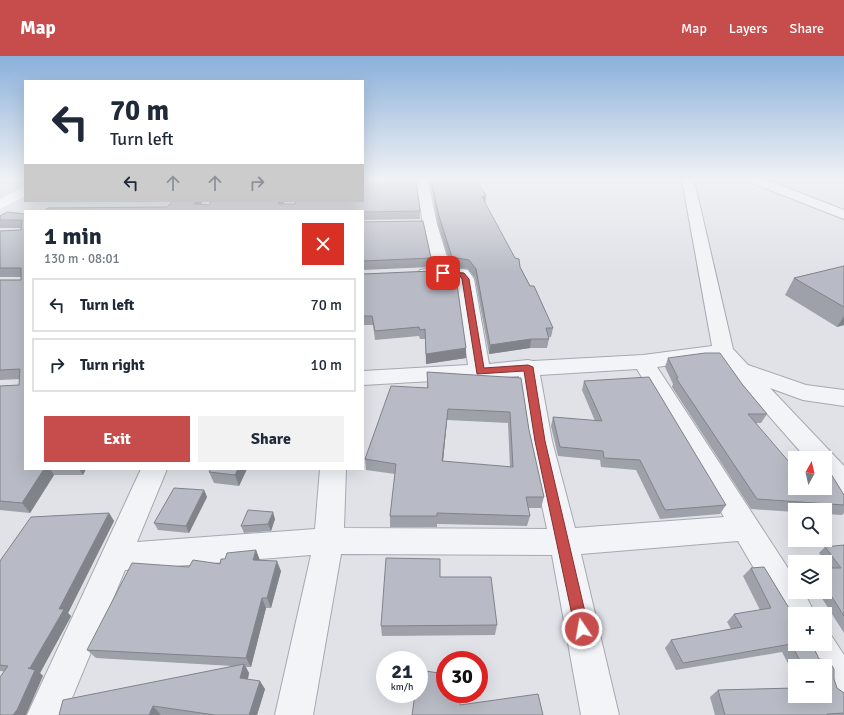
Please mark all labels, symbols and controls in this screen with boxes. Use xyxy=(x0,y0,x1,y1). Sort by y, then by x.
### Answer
text: Map xyxy=(20,16,56,40)
text: Map xyxy=(681,20,707,37)
text: Layers xyxy=(729,20,768,37)
text: Share xyxy=(790,20,824,37)
text: 70 m xyxy=(110,94,169,128)
icon: left xyxy=(44,96,96,148)
text: Turn left xyxy=(110,128,173,150)
icon: left xyxy=(120,172,142,194)
icon: ahead xyxy=(162,172,184,194)
icon: ahead xyxy=(204,172,226,194)
icon: right xyxy=(246,172,268,194)
text: 1 min xyxy=(44,221,102,251)
button: close xyxy=(302,223,344,265)
text: 130 m · 08:01 xyxy=(44,251,120,267)
pin xyxy=(426,256,460,290)
icon: arrive xyxy=(432,262,454,284)
icon: left xyxy=(46,294,68,316)
text: Turn left xyxy=(80,296,134,314)
text: 70 m xyxy=(311,296,342,314)
icon: right xyxy=(46,354,68,376)
text: Turn right xyxy=(80,356,145,374)
text: 10 m xyxy=(311,356,342,374)
button: Exit xyxy=(44,416,190,462)
button: Share xyxy=(198,416,344,462)
north arrow xyxy=(788,451,832,495)
map controls xyxy=(788,451,832,703)
button: search xyxy=(788,503,832,547)
button: layers xyxy=(788,555,832,599)
button: + xyxy=(788,607,832,651)
position arrow xyxy=(561,608,603,650)
speed limit sign: 30 xyxy=(436,651,488,703)
text: 21 xyxy=(391,659,413,684)
button: − xyxy=(788,659,832,703)
text: km/h xyxy=(391,681,413,693)

